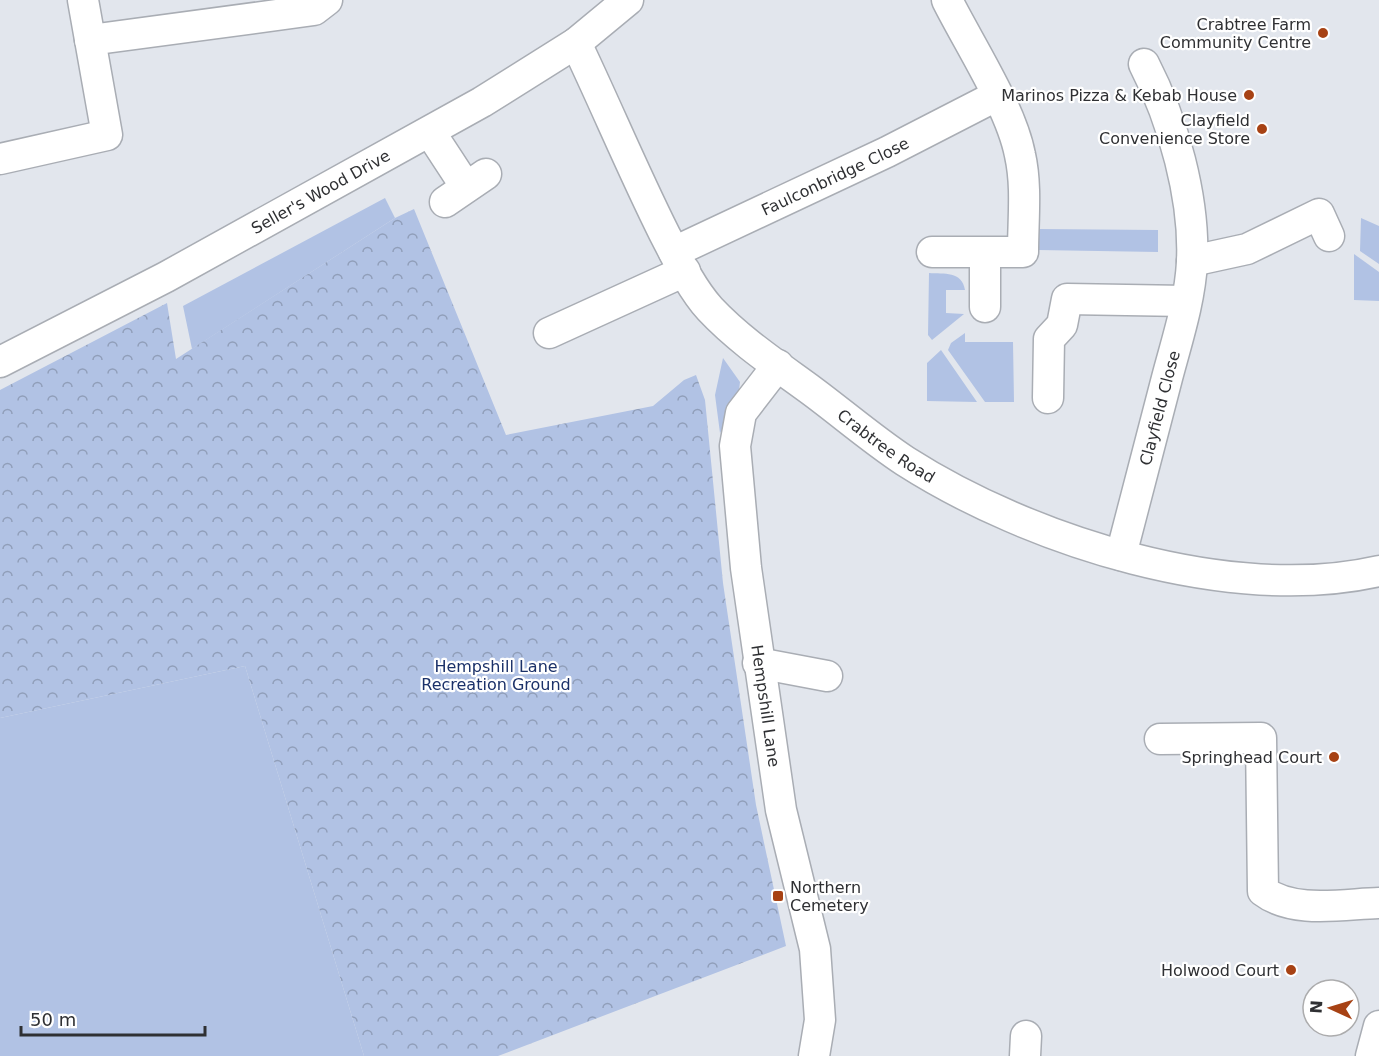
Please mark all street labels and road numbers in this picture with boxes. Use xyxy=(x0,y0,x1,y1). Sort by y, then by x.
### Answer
street label: Faulconbridge Close xyxy=(758,133,912,219)
street label: Seller's Wood Drive xyxy=(248,145,393,237)
street label: Clayfield Close xyxy=(1135,348,1184,467)
street label: Crabtree Road xyxy=(834,405,939,487)
street label: Hempshill Lane xyxy=(748,644,784,768)

